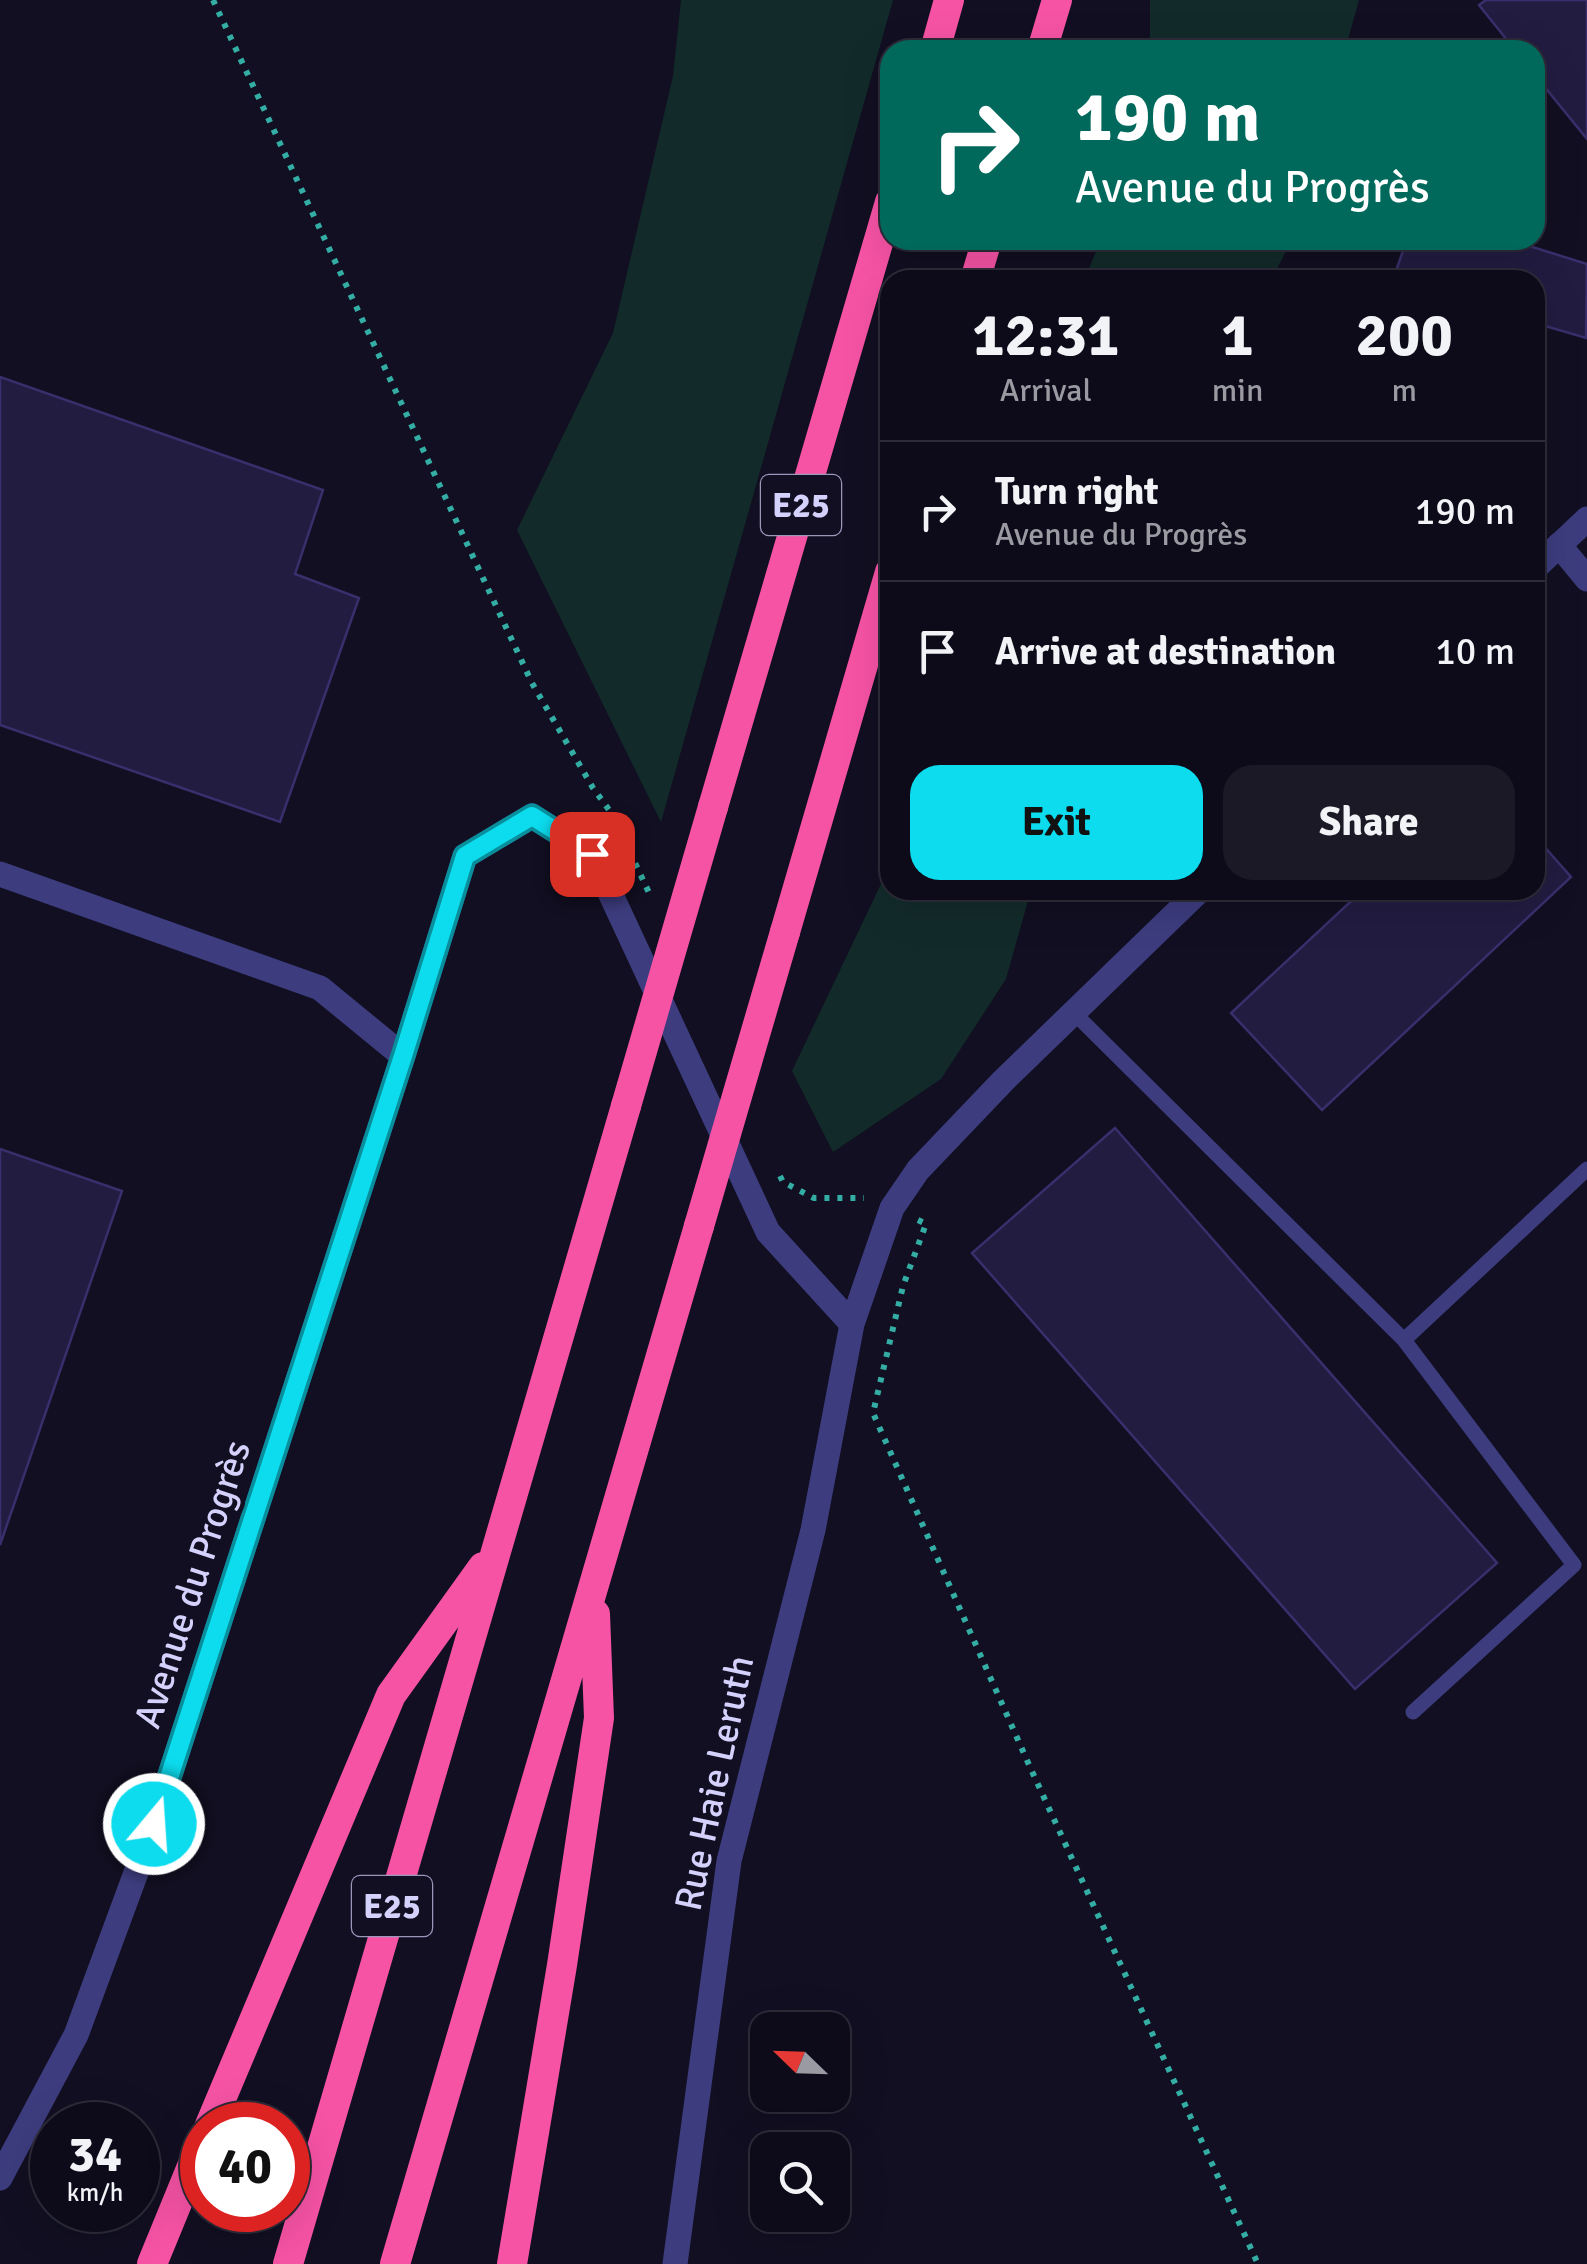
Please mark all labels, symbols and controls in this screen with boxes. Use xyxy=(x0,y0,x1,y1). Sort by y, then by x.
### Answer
text: 190 m xyxy=(1075,74,1260,160)
icon: right xyxy=(910,80,1040,210)
text: Avenue du Progrès xyxy=(1075,160,1430,215)
text: 12:31 xyxy=(972,299,1120,373)
text: 1 xyxy=(1221,299,1254,373)
text: 200 xyxy=(1356,299,1453,373)
text: Arrival xyxy=(1000,371,1092,410)
text: min xyxy=(1212,371,1263,410)
text: m xyxy=(1391,371,1417,410)
text: Turn right xyxy=(995,468,1159,515)
road number: E25 xyxy=(761,475,841,535)
icon: right xyxy=(910,484,965,539)
text: 190 m xyxy=(1415,488,1515,535)
text: Avenue du Progrès xyxy=(995,515,1247,554)
icon: arrive xyxy=(910,624,965,679)
text: Arrive at destination xyxy=(995,628,1336,675)
text: 10 m xyxy=(1435,628,1515,675)
button: Exit xyxy=(910,765,1203,880)
button: Share xyxy=(1223,765,1515,880)
pin xyxy=(550,812,635,897)
icon: arrive xyxy=(565,827,620,882)
street label: Avenue du Progrès xyxy=(124,1434,261,1734)
street label: Rue Haie Leruth xyxy=(665,1651,764,1915)
position arrow xyxy=(102,1772,206,1876)
road number: E25 xyxy=(352,1876,432,1936)
north arrow xyxy=(750,2012,850,2112)
map controls xyxy=(750,2012,850,2232)
speed limit sign: 40 xyxy=(180,2102,310,2232)
text: 34 xyxy=(68,2124,122,2186)
button: search xyxy=(750,2132,850,2232)
text: km/h xyxy=(67,2177,123,2208)

